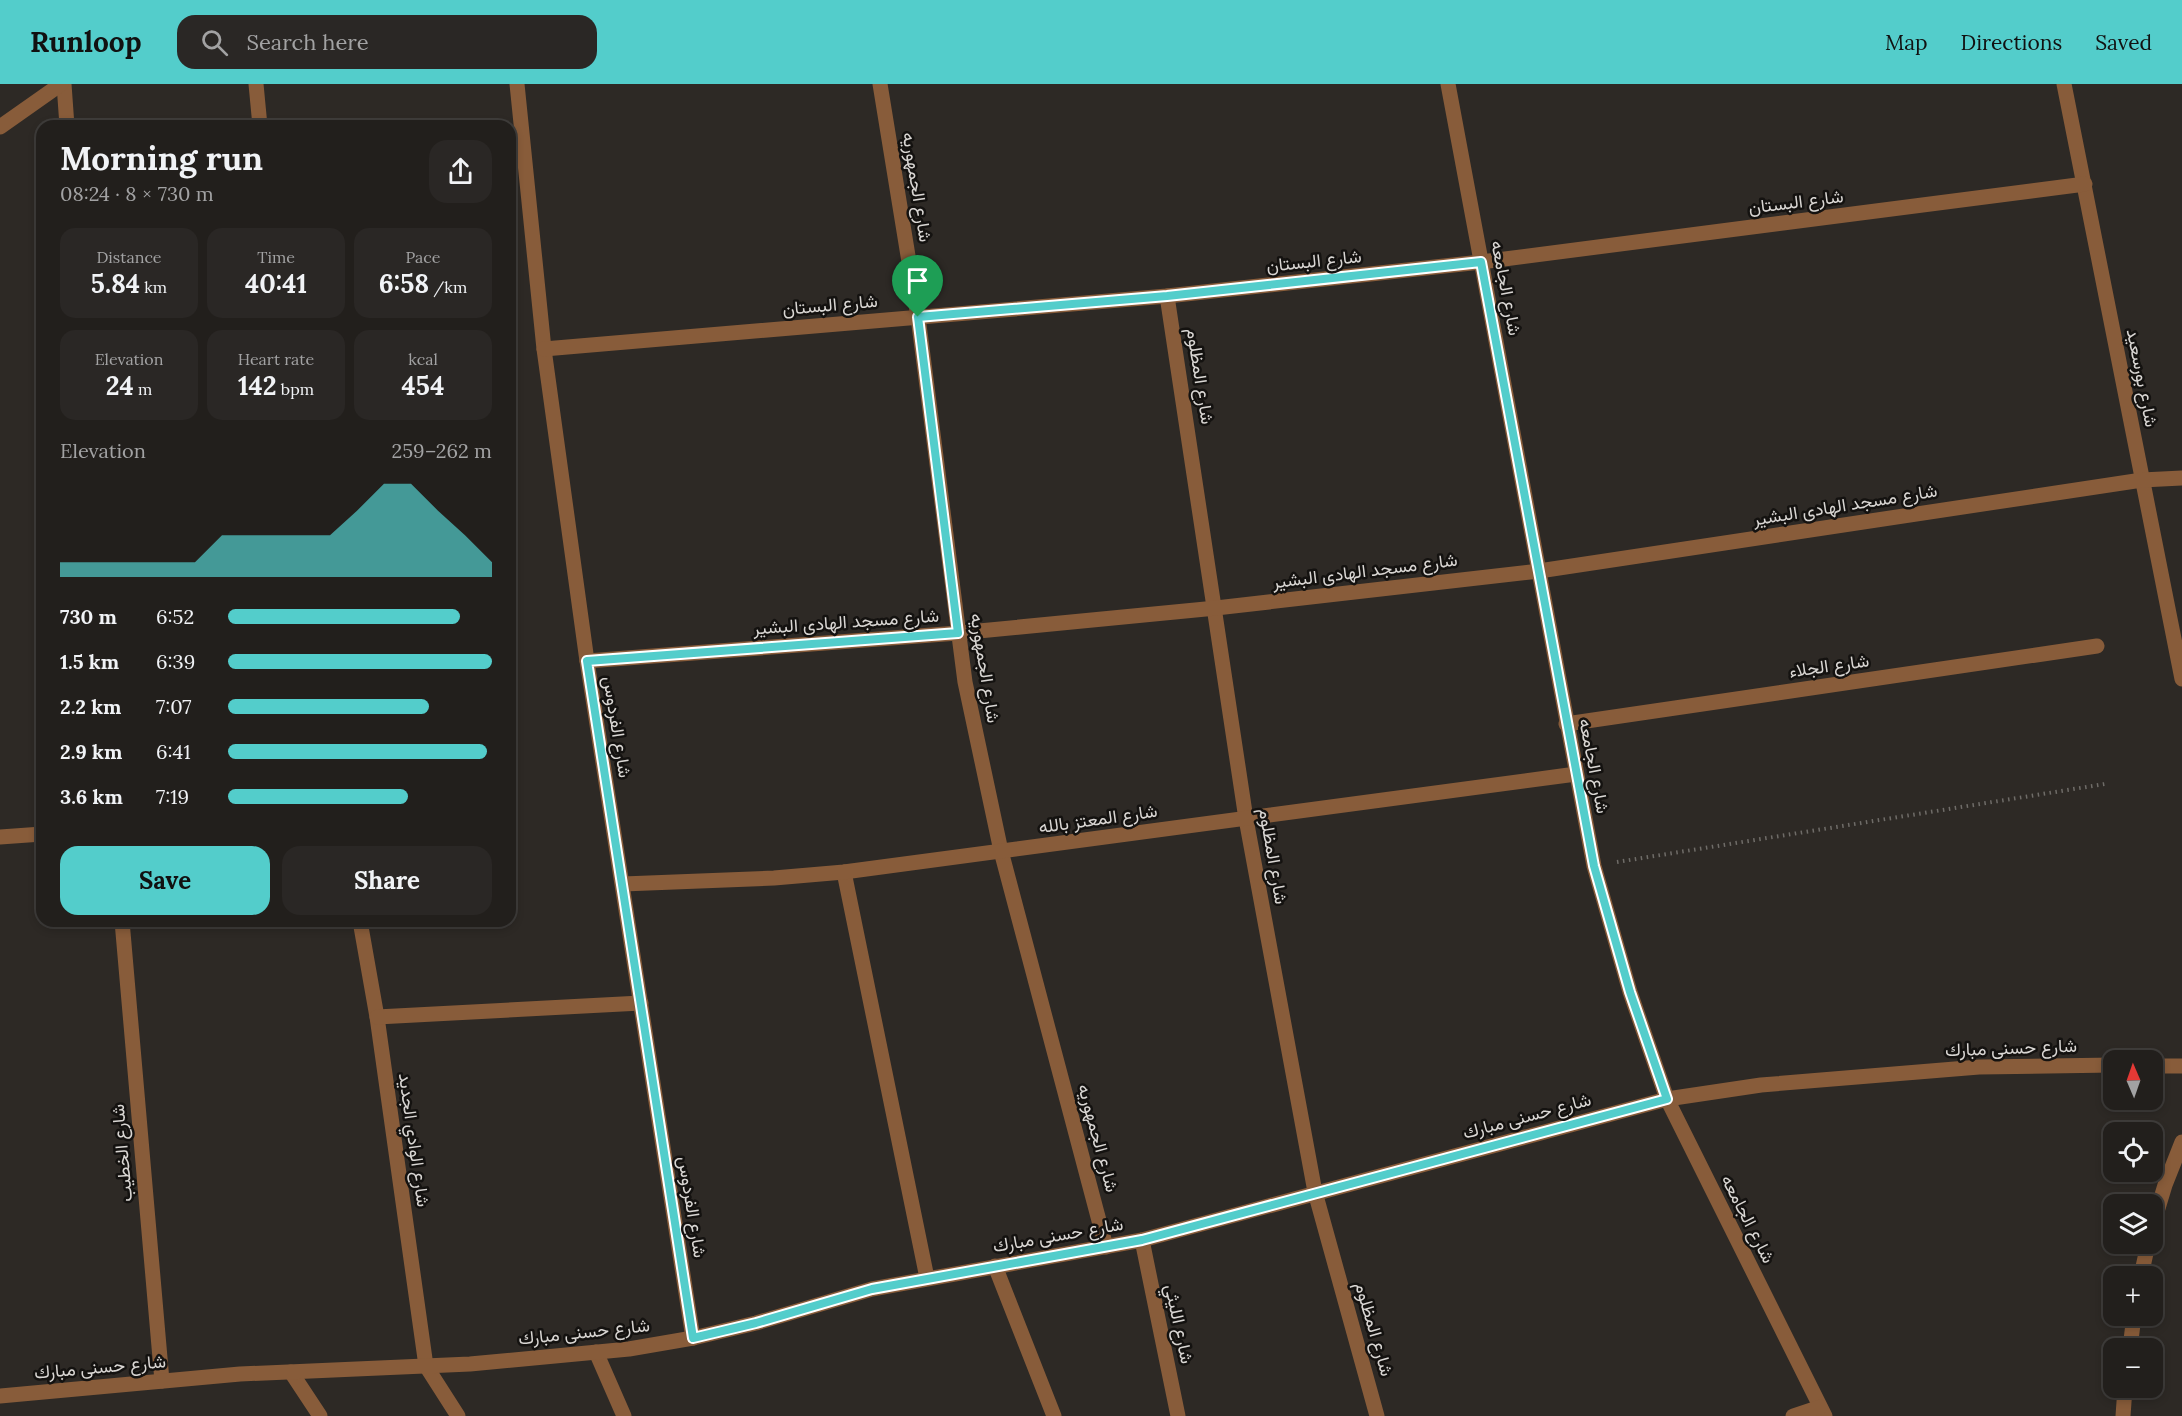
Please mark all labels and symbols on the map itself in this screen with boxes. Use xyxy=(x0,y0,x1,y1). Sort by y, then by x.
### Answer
street label: شارع الجمهوريه xyxy=(896,130,938,244)
street label: شارع البستان xyxy=(1747,184,1845,220)
street label: شارع الجامعه xyxy=(1485,238,1527,338)
street label: شارع البستان xyxy=(1265,244,1363,278)
pin xyxy=(892,255,943,317)
street label: شارع البستان xyxy=(781,289,879,321)
street label: شارع المظلوم xyxy=(1181,326,1219,426)
street label: شارع بورسعيد xyxy=(2121,327,2163,429)
street label: شارع مسجد الهادى البشير xyxy=(1750,479,1939,532)
street label: شارع مسجد الهادى البشير xyxy=(1270,548,1459,594)
street label: شارع مسجد الهادى البشير xyxy=(751,604,940,641)
street label: شارع الجمهوريه xyxy=(964,611,1006,725)
street label: شارع الجلاء xyxy=(1787,649,1871,683)
street label: شارع الفردوس xyxy=(597,674,637,780)
street label: شارع الجامعه xyxy=(1573,716,1615,816)
street label: شارع المعتز بالله xyxy=(1037,799,1159,839)
street label: شارع المظلوم xyxy=(1253,806,1293,906)
street label: شارع حسنى مبارك xyxy=(1945,1034,2077,1062)
north arrow xyxy=(2103,1050,2163,1110)
street label: شارع الوادي الجديد xyxy=(390,1072,435,1209)
street label: شارع الجمهوريه xyxy=(1072,1081,1124,1195)
street label: شارع حسنى مبارك xyxy=(1460,1087,1594,1145)
street label: شارع الخطيب xyxy=(106,1103,138,1203)
street label: شارع الفردوس xyxy=(672,1154,712,1260)
street label: شارع الجامعه xyxy=(1715,1171,1781,1267)
street label: شارع حسنى مبارك xyxy=(991,1212,1125,1258)
street label: شارع المظلوم xyxy=(1349,1279,1399,1379)
street label: شارع الليثي xyxy=(1156,1282,1199,1367)
street label: شارع حسنى مبارك xyxy=(517,1313,651,1351)
street label: شارع حسنى مبارك xyxy=(33,1349,167,1385)

